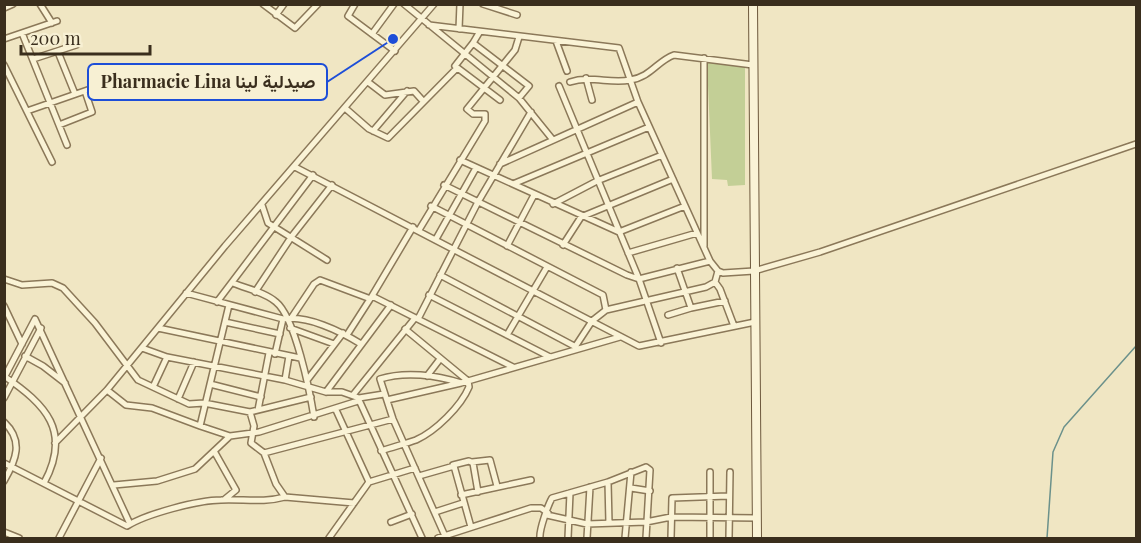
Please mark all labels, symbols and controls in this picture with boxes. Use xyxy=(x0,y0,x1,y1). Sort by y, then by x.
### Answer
scale bar xyxy=(21,18,150,56)
text: 200 m xyxy=(30,26,81,50)
callout: Pharmacie Lina صيدلية لينا xyxy=(88,64,327,100)
text: Pharmacie Lina صيدلية لينا xyxy=(101,69,315,93)

